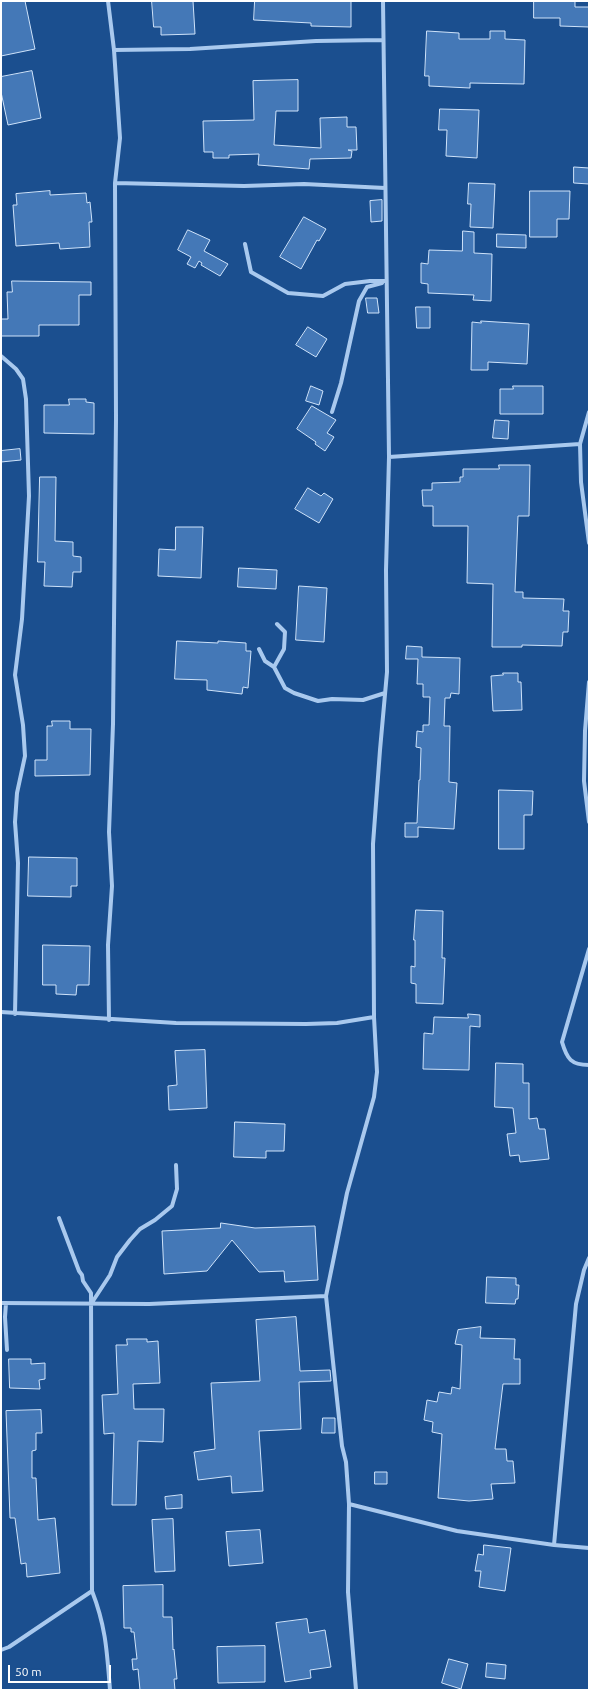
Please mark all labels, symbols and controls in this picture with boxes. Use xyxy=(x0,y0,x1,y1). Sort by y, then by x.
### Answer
scale bar xyxy=(10,1657,113,1683)
text: 50 m xyxy=(15,1665,42,1678)

